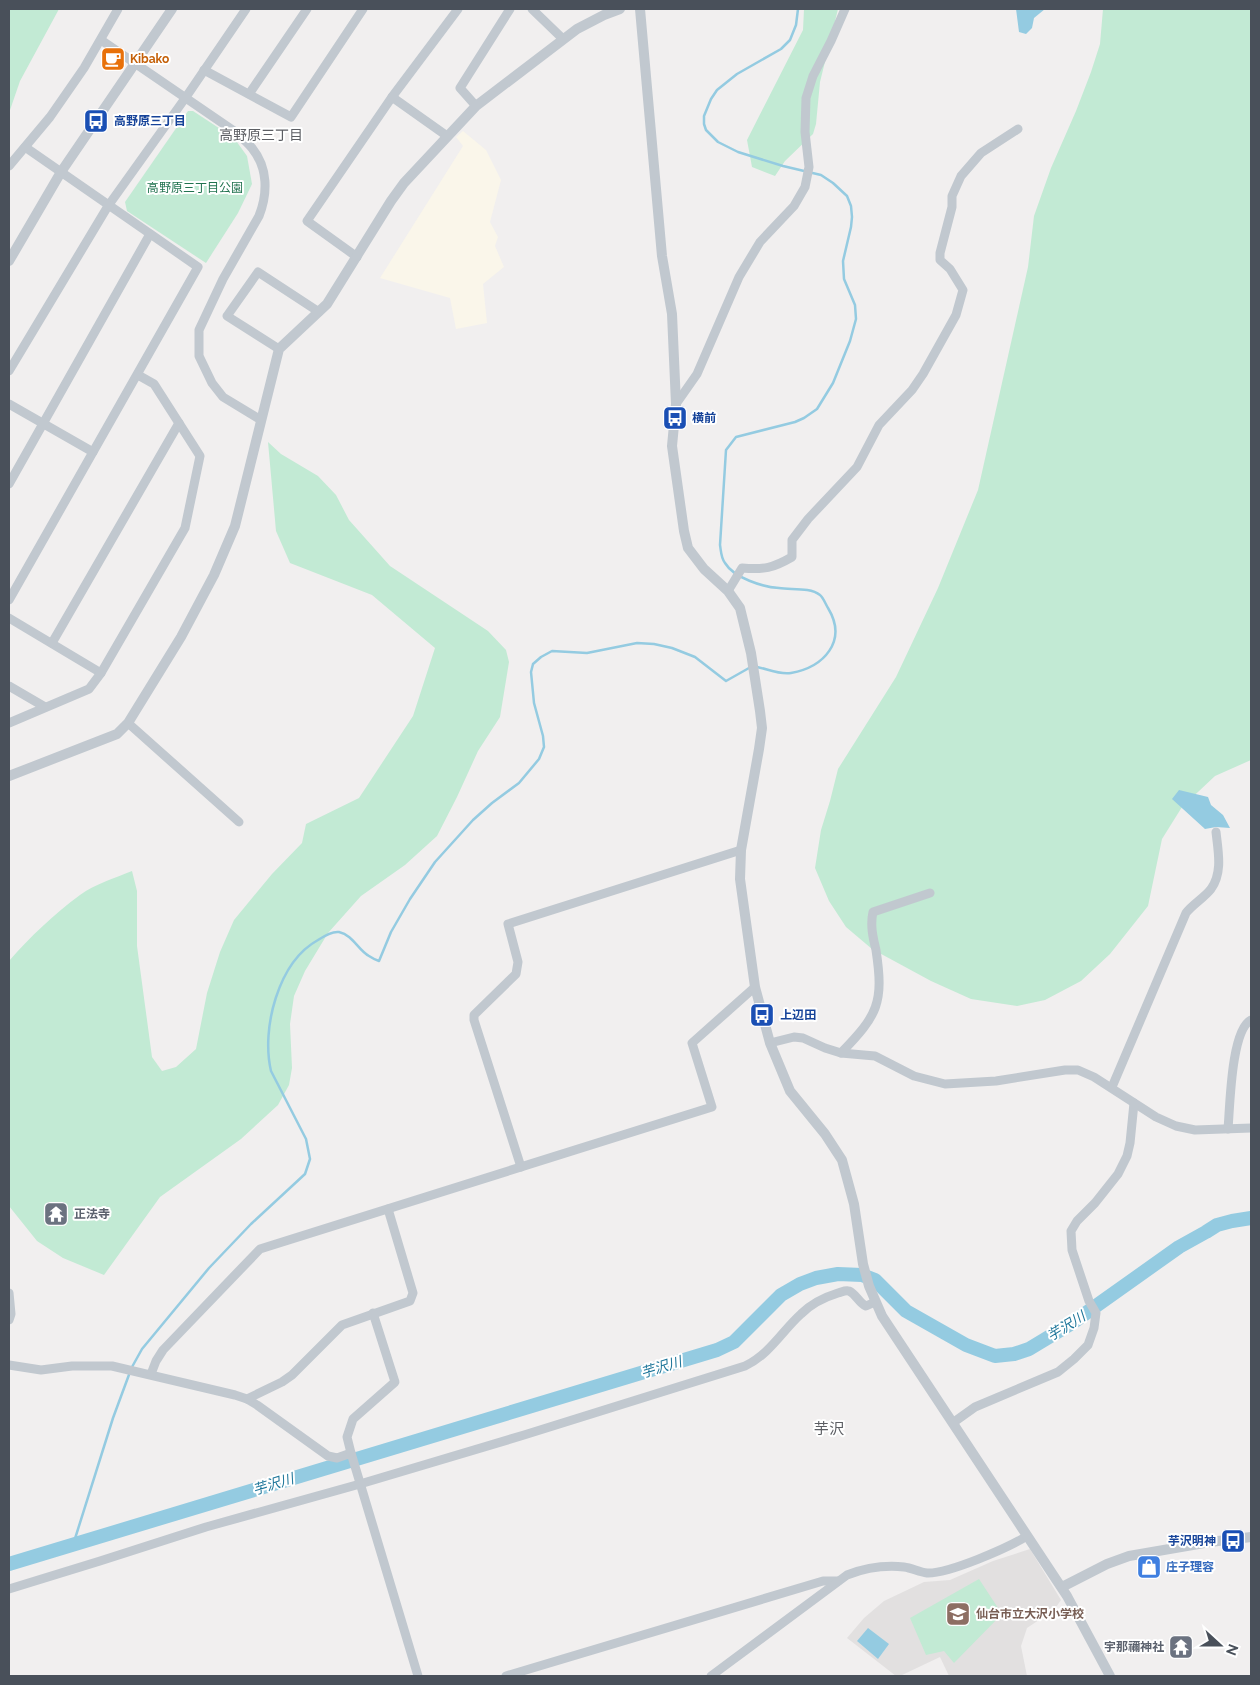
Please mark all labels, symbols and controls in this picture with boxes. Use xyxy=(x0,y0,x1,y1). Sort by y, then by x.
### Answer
cafe icon: Kibako xyxy=(100,46,126,72)
place label: Kibako xyxy=(130,52,169,66)
bus stop icon: 高野原三丁目 xyxy=(83,108,109,134)
place label: 高野原三丁目 xyxy=(114,114,186,128)
district label: 高野原三丁目 xyxy=(219,127,303,143)
park label: 高野原三丁目公園 xyxy=(147,181,243,195)
bus stop icon: 横前 xyxy=(662,405,688,431)
place label: 横前 xyxy=(692,411,716,425)
bus stop icon: 上辺田 xyxy=(749,1002,775,1028)
place label: 上辺田 xyxy=(780,1008,816,1022)
temple icon: 正法寺 xyxy=(43,1201,69,1227)
place label: 正法寺 xyxy=(74,1207,110,1221)
water label: 芋沢川 xyxy=(1044,1307,1090,1344)
water label: 芋沢川 xyxy=(639,1353,685,1381)
district label: 芋沢 xyxy=(814,1420,844,1438)
water label: 芋沢川 xyxy=(251,1470,297,1498)
bus stop icon: 芋沢明神 xyxy=(1220,1528,1246,1554)
place label: 芋沢明神 xyxy=(1168,1534,1216,1548)
shop icon: 庄子理容 xyxy=(1136,1554,1162,1580)
place label: 庄子理容 xyxy=(1166,1560,1214,1574)
school or university icon: 仙台市立大沢小学校 xyxy=(945,1601,971,1627)
place label: 仙台市立大沢小学校 xyxy=(976,1607,1084,1621)
north arrow xyxy=(1195,1620,1245,1670)
temple icon: 宇那禰神社 xyxy=(1168,1634,1194,1660)
place label: 宇那禰神社 xyxy=(1104,1640,1164,1654)
text: N xyxy=(1223,1642,1242,1658)

